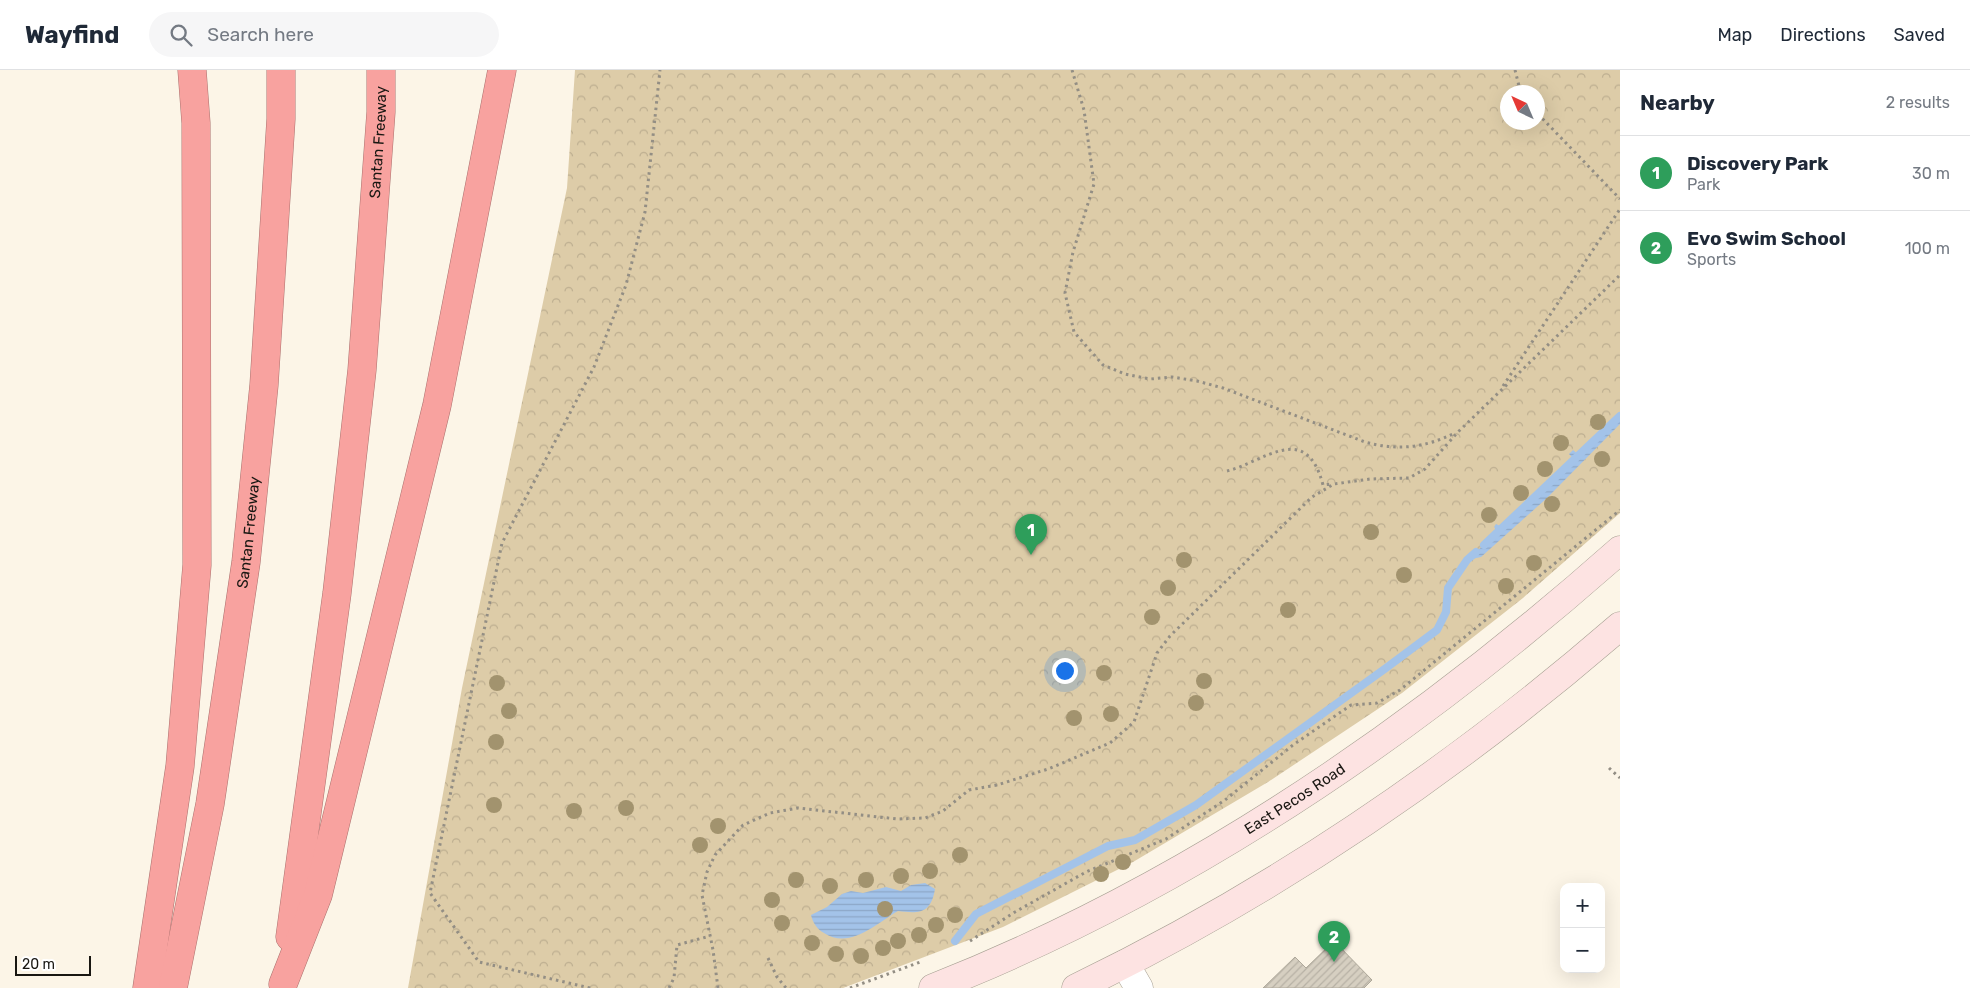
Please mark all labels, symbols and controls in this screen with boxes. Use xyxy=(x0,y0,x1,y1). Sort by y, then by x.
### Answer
search box xyxy=(149,12,499,57)
text: Wayfind xyxy=(25,21,119,49)
icon: search xyxy=(167,21,195,49)
text: Search here xyxy=(207,23,314,46)
text: Map xyxy=(1717,24,1752,46)
text: Directions xyxy=(1780,24,1866,46)
text: Saved xyxy=(1894,24,1945,46)
north arrow xyxy=(1500,85,1545,130)
street label: Santan Freeway xyxy=(366,86,390,199)
text: Nearby xyxy=(1640,90,1715,115)
text: 2 results xyxy=(1886,93,1950,112)
text: Discovery Park xyxy=(1687,152,1828,175)
text: 1 xyxy=(1652,164,1660,183)
text: 30 m xyxy=(1912,164,1950,183)
text: Park xyxy=(1687,175,1720,194)
text: Evo Swim School xyxy=(1687,227,1846,250)
text: 2 xyxy=(1651,239,1661,258)
text: 100 m xyxy=(1905,239,1950,258)
text: Sports xyxy=(1687,250,1736,269)
street label: Santan Freeway xyxy=(233,476,264,590)
pin: 1 xyxy=(1015,514,1047,555)
your location xyxy=(1052,658,1078,684)
street label: East Pecos Road xyxy=(1241,760,1349,838)
map controls xyxy=(1560,883,1605,973)
button: + xyxy=(1560,883,1605,928)
pin: 2 xyxy=(1318,921,1350,962)
button: − xyxy=(1560,928,1605,973)
scale bar xyxy=(15,953,91,976)
text: 20 m xyxy=(22,956,55,973)

